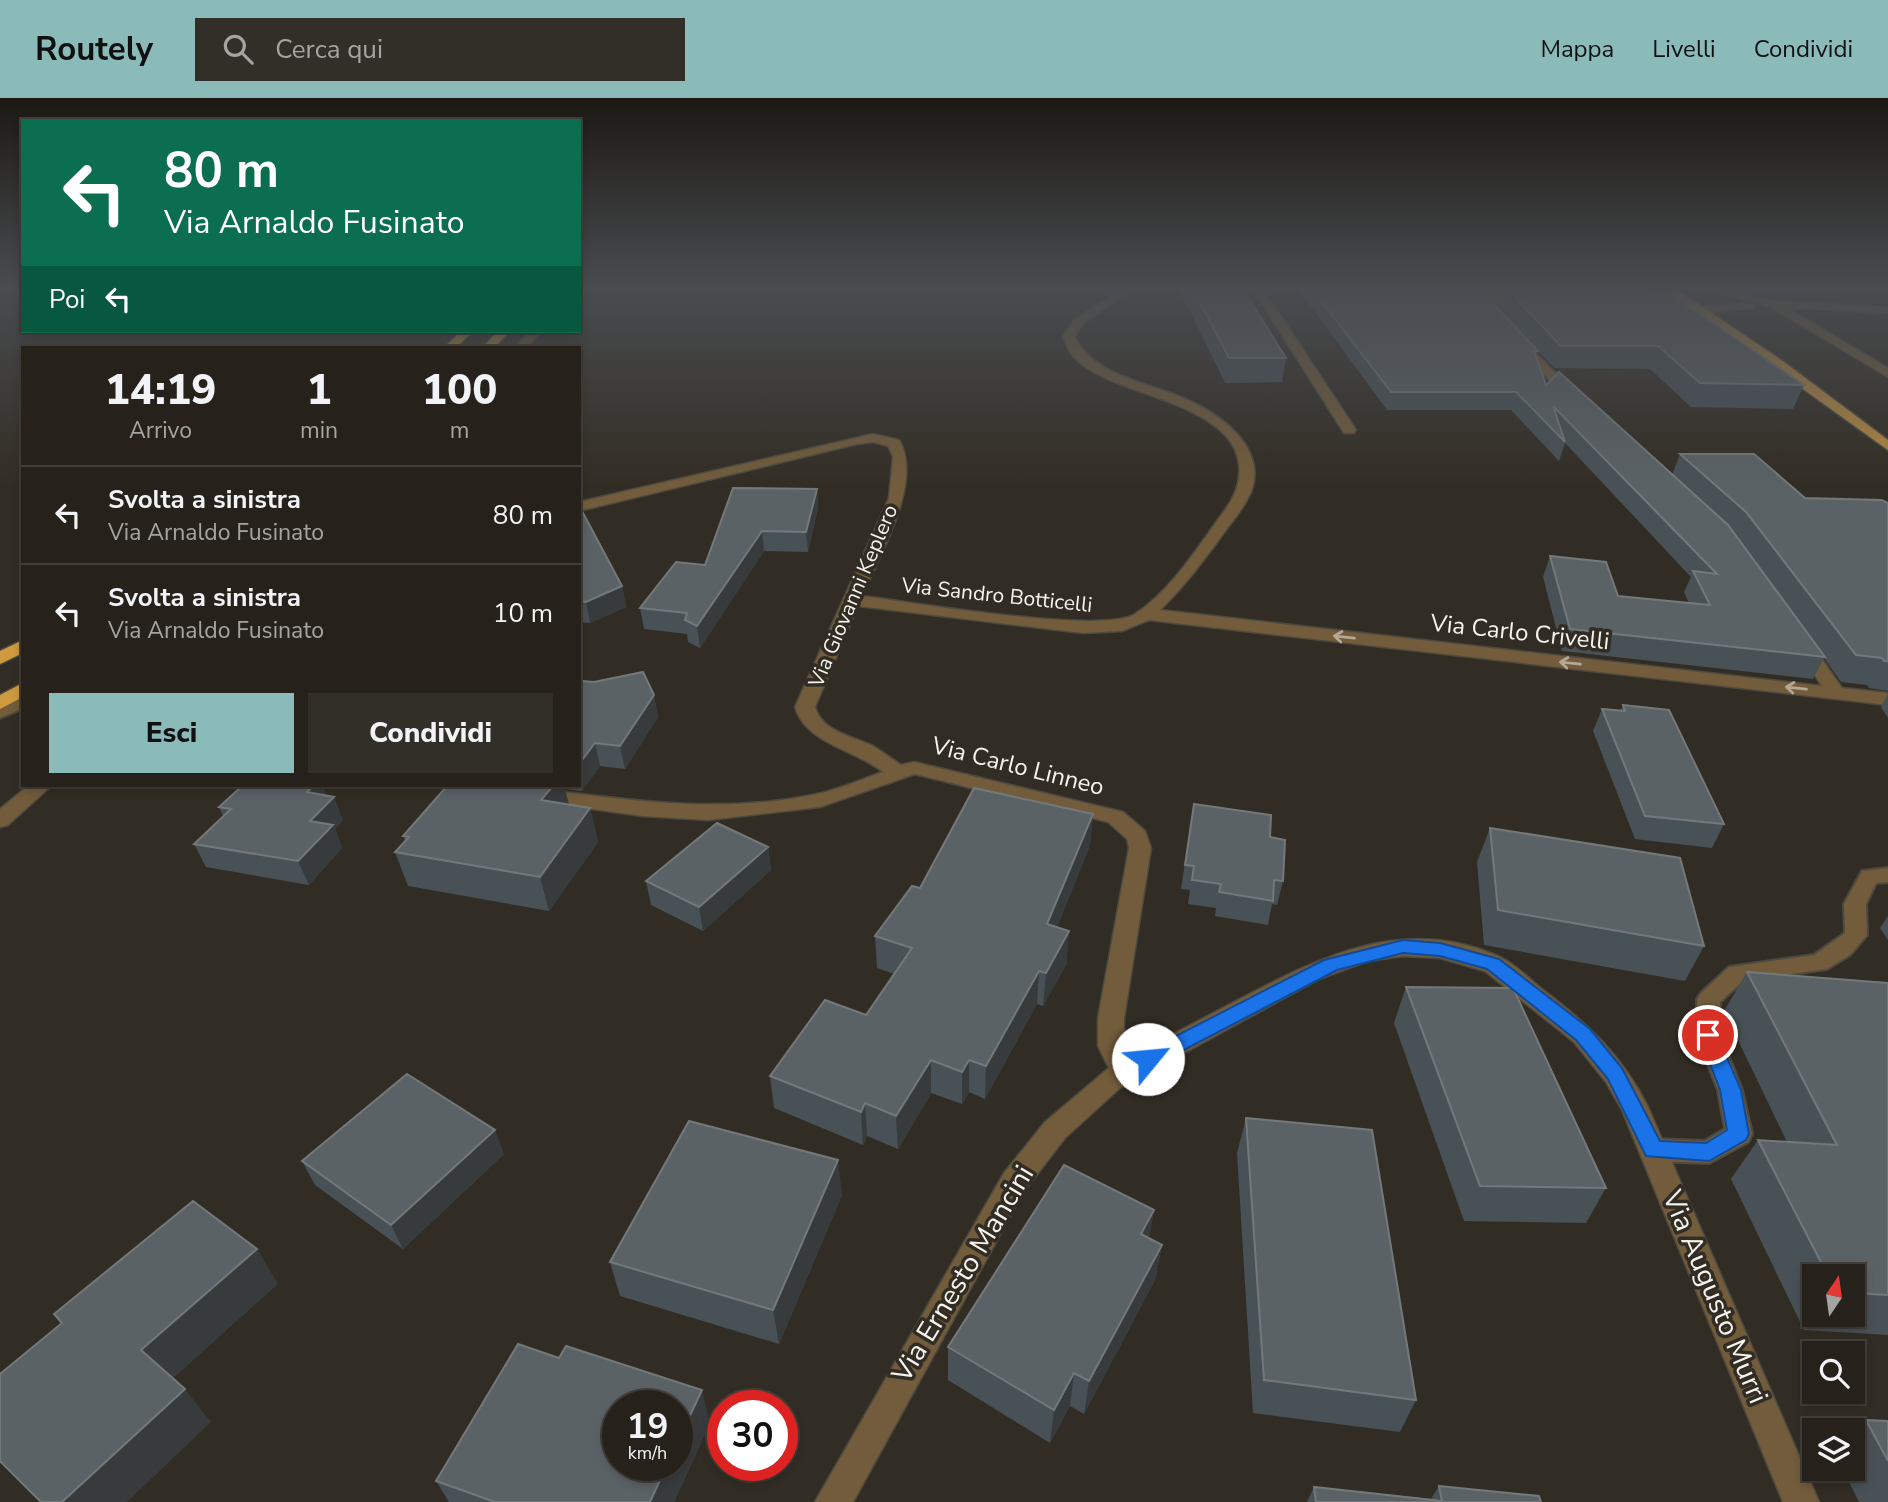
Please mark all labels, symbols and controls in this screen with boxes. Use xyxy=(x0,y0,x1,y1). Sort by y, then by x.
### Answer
search box xyxy=(195,18,685,81)
text: Routely xyxy=(35,27,153,72)
icon: search xyxy=(219,30,257,68)
text: Cerca qui xyxy=(275,32,383,67)
text: Mappa xyxy=(1540,33,1614,65)
text: Livelli xyxy=(1652,33,1716,65)
text: Condividi xyxy=(1754,33,1853,65)
text: 80 m xyxy=(164,137,279,204)
icon: left xyxy=(49,147,140,238)
text: Via Arnaldo Fusinato xyxy=(164,201,464,244)
icon: left xyxy=(99,280,137,318)
text: Poi xyxy=(49,282,85,317)
text: 14:19 xyxy=(105,362,216,419)
text: 1 xyxy=(306,362,332,419)
text: 100 xyxy=(422,362,497,419)
text: Arrivo xyxy=(129,415,192,446)
text: min xyxy=(300,415,338,446)
text: m xyxy=(450,415,469,446)
text: Svolta a sinistra xyxy=(108,482,301,517)
icon: left xyxy=(49,496,87,534)
text: 80 m xyxy=(493,498,553,533)
street label: Via Giovanni Keplero xyxy=(801,500,904,693)
text: Via Arnaldo Fusinato xyxy=(108,517,324,548)
street label: Via Sandro Botticelli xyxy=(899,571,1094,619)
text: Svolta a sinistra xyxy=(108,580,301,615)
icon: left xyxy=(49,594,87,632)
text: 10 m xyxy=(493,596,553,631)
street label: Via Carlo Crivelli xyxy=(1428,607,1611,657)
text: Via Arnaldo Fusinato xyxy=(108,615,324,646)
one-way arrow xyxy=(1333,630,1356,643)
one-way arrow xyxy=(1559,656,1582,669)
one-way arrow xyxy=(1785,682,1808,695)
button: Esci xyxy=(49,693,294,773)
button: Condividi xyxy=(308,693,553,773)
street label: Via Carlo Linneo xyxy=(928,729,1108,803)
pin xyxy=(1678,1005,1738,1065)
icon: arrive xyxy=(1689,1016,1727,1054)
position arrow xyxy=(1111,1022,1185,1096)
street label: Via Ernesto Mancini xyxy=(883,1158,1043,1391)
street label: Via Augusto Murri xyxy=(1653,1184,1777,1409)
north arrow xyxy=(1802,1264,1866,1326)
map controls xyxy=(1802,1264,1865,1481)
button: search xyxy=(1802,1341,1865,1404)
speed limit sign: 30 xyxy=(707,1390,798,1481)
text: 19 xyxy=(626,1403,669,1450)
button: layers xyxy=(1802,1418,1865,1481)
text: km/h xyxy=(628,1441,667,1465)

